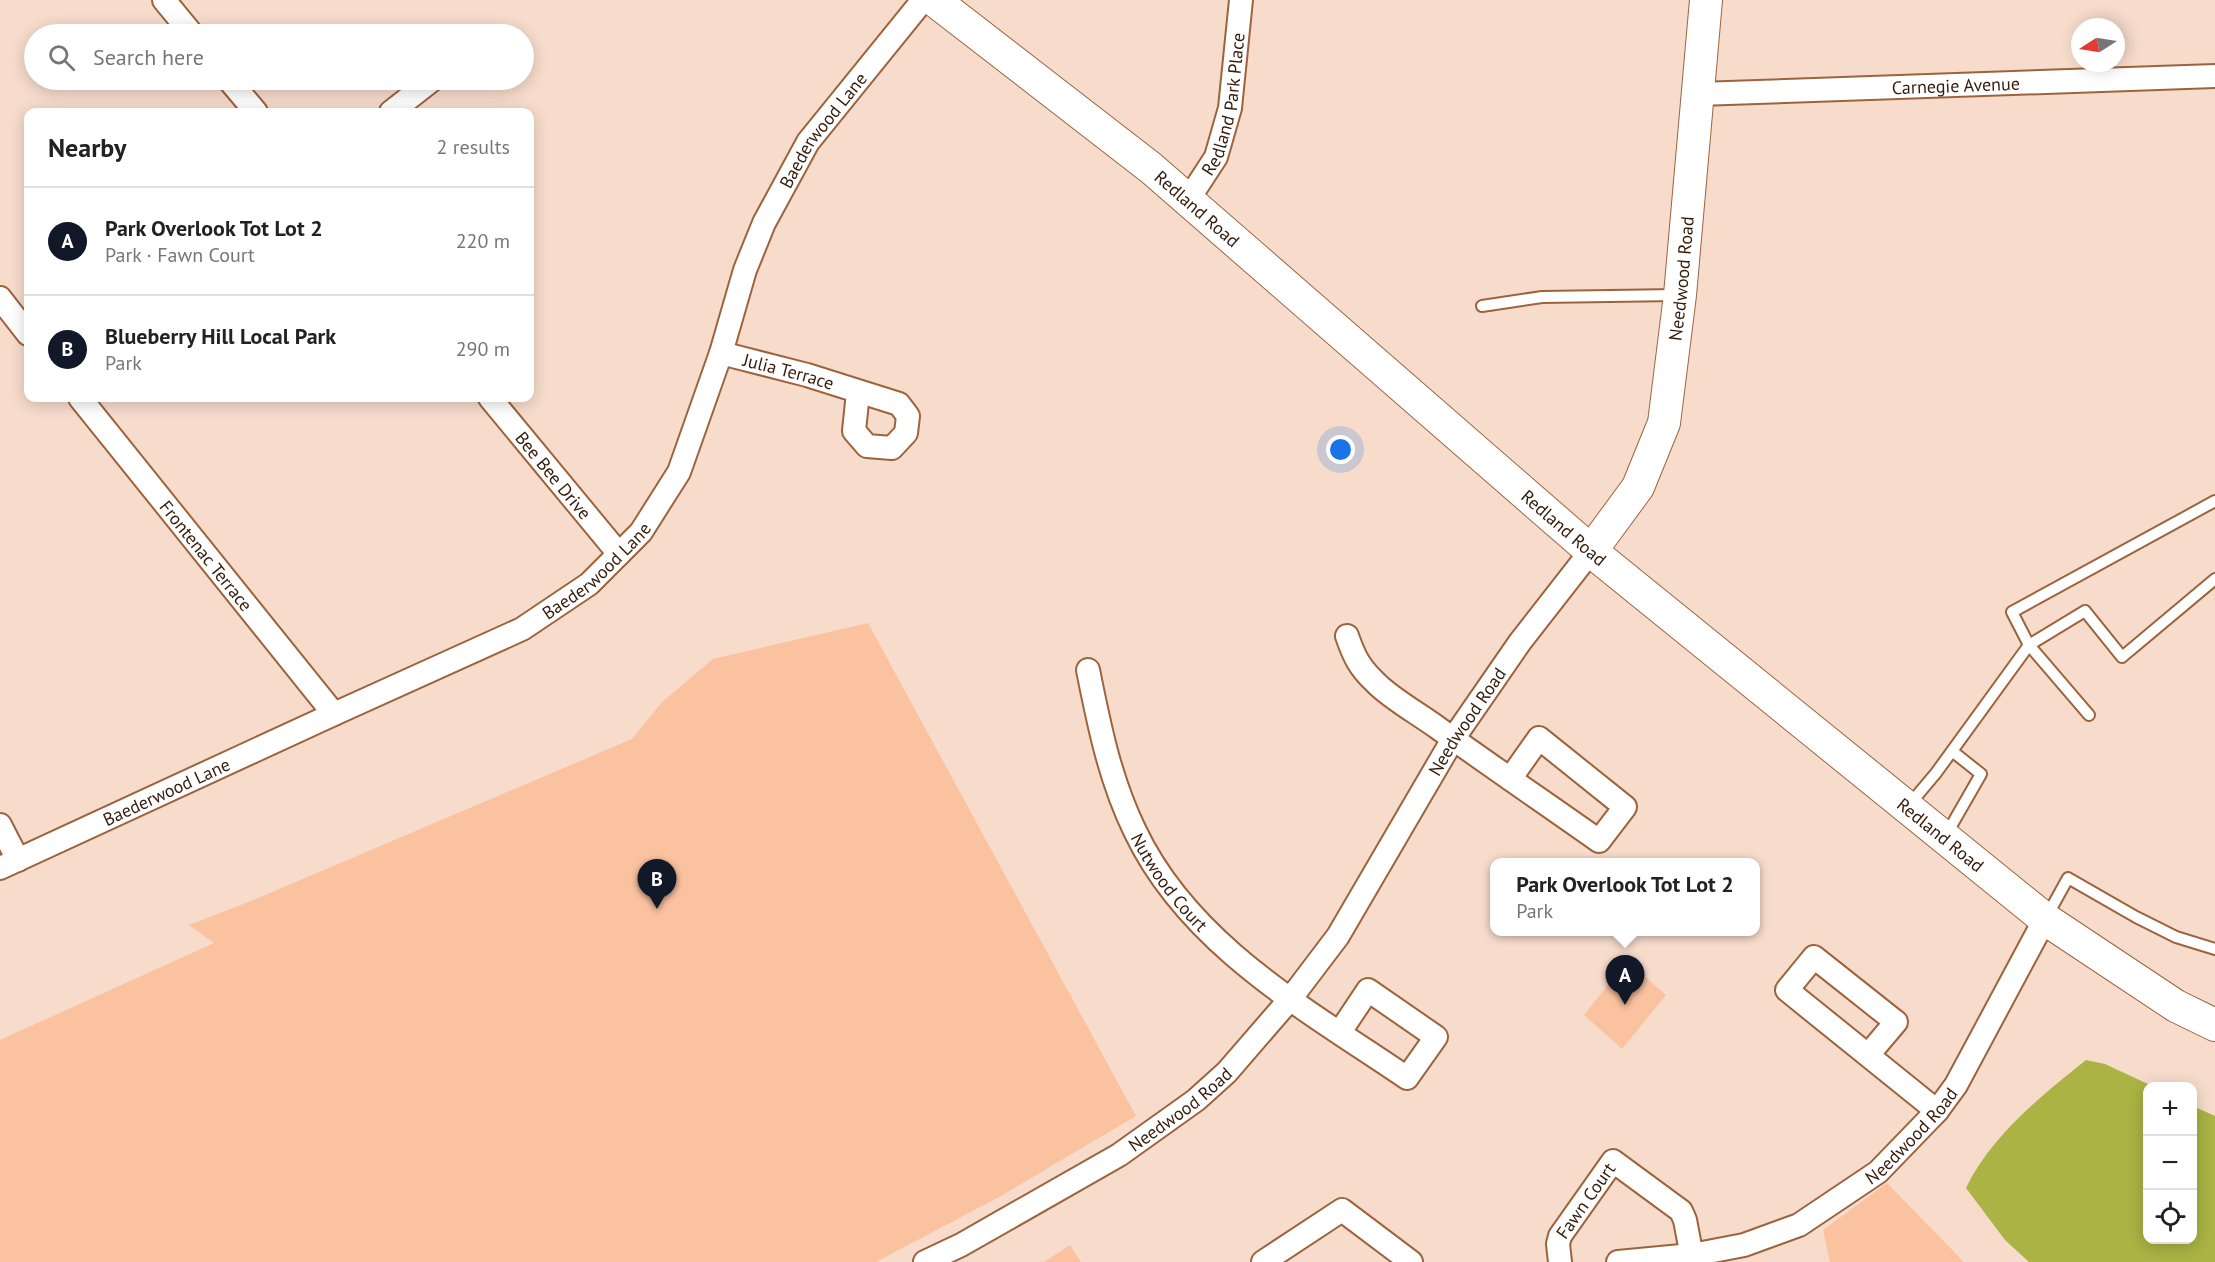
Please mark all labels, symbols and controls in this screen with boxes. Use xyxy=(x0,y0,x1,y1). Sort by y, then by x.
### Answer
north arrow xyxy=(2071,18,2125,72)
search box xyxy=(24,24,534,90)
street label: Redland Park Place xyxy=(1196,32,1249,179)
icon: search xyxy=(45,41,78,74)
text: Search here xyxy=(93,43,204,71)
street label: Baederwood Lane xyxy=(774,67,872,192)
street label: Carnegie Avenue xyxy=(1891,71,2020,99)
text: Nearby xyxy=(48,131,126,164)
text: 2 results xyxy=(437,134,510,160)
street label: Redland Road xyxy=(1150,165,1245,252)
text: Park Overlook Tot Lot 2 xyxy=(105,214,323,242)
street label: Needwood Road xyxy=(1663,215,1698,342)
text: A xyxy=(61,228,74,254)
text: 220 m xyxy=(456,228,510,254)
text: Park · Fawn Court xyxy=(105,242,255,268)
text: Blueberry Hill Local Park xyxy=(105,322,336,350)
text: B xyxy=(62,336,73,362)
text: 290 m xyxy=(456,336,510,362)
street label: Julia Terrace xyxy=(740,347,837,394)
text: Park xyxy=(105,350,142,376)
street label: Bee Bee Drive xyxy=(511,426,597,524)
your location xyxy=(1326,435,1355,464)
street label: Redland Road xyxy=(1517,484,1611,571)
street label: Frontenac Terrace xyxy=(155,495,258,616)
street label: Baederwood Lane xyxy=(537,518,656,624)
street label: Needwood Road xyxy=(1423,663,1511,780)
street label: Baederwood Lane xyxy=(99,752,233,831)
street label: Redland Road xyxy=(1893,792,1989,877)
street label: Nutwood Court xyxy=(1126,829,1213,936)
popup xyxy=(1490,858,1760,936)
pin: B xyxy=(638,860,676,909)
text: Park Overlook Tot Lot 2 xyxy=(1516,870,1734,898)
text: Park xyxy=(1516,898,1553,924)
pin: A xyxy=(1606,956,1644,1005)
street label: Needwood Road xyxy=(1124,1062,1237,1156)
map controls xyxy=(2143,1082,2197,1244)
button: + xyxy=(2143,1082,2197,1136)
street label: Needwood Road xyxy=(1860,1083,1962,1189)
button: − xyxy=(2143,1136,2197,1190)
street label: Fawn Court xyxy=(1550,1158,1620,1243)
button: locate xyxy=(2143,1190,2197,1244)

